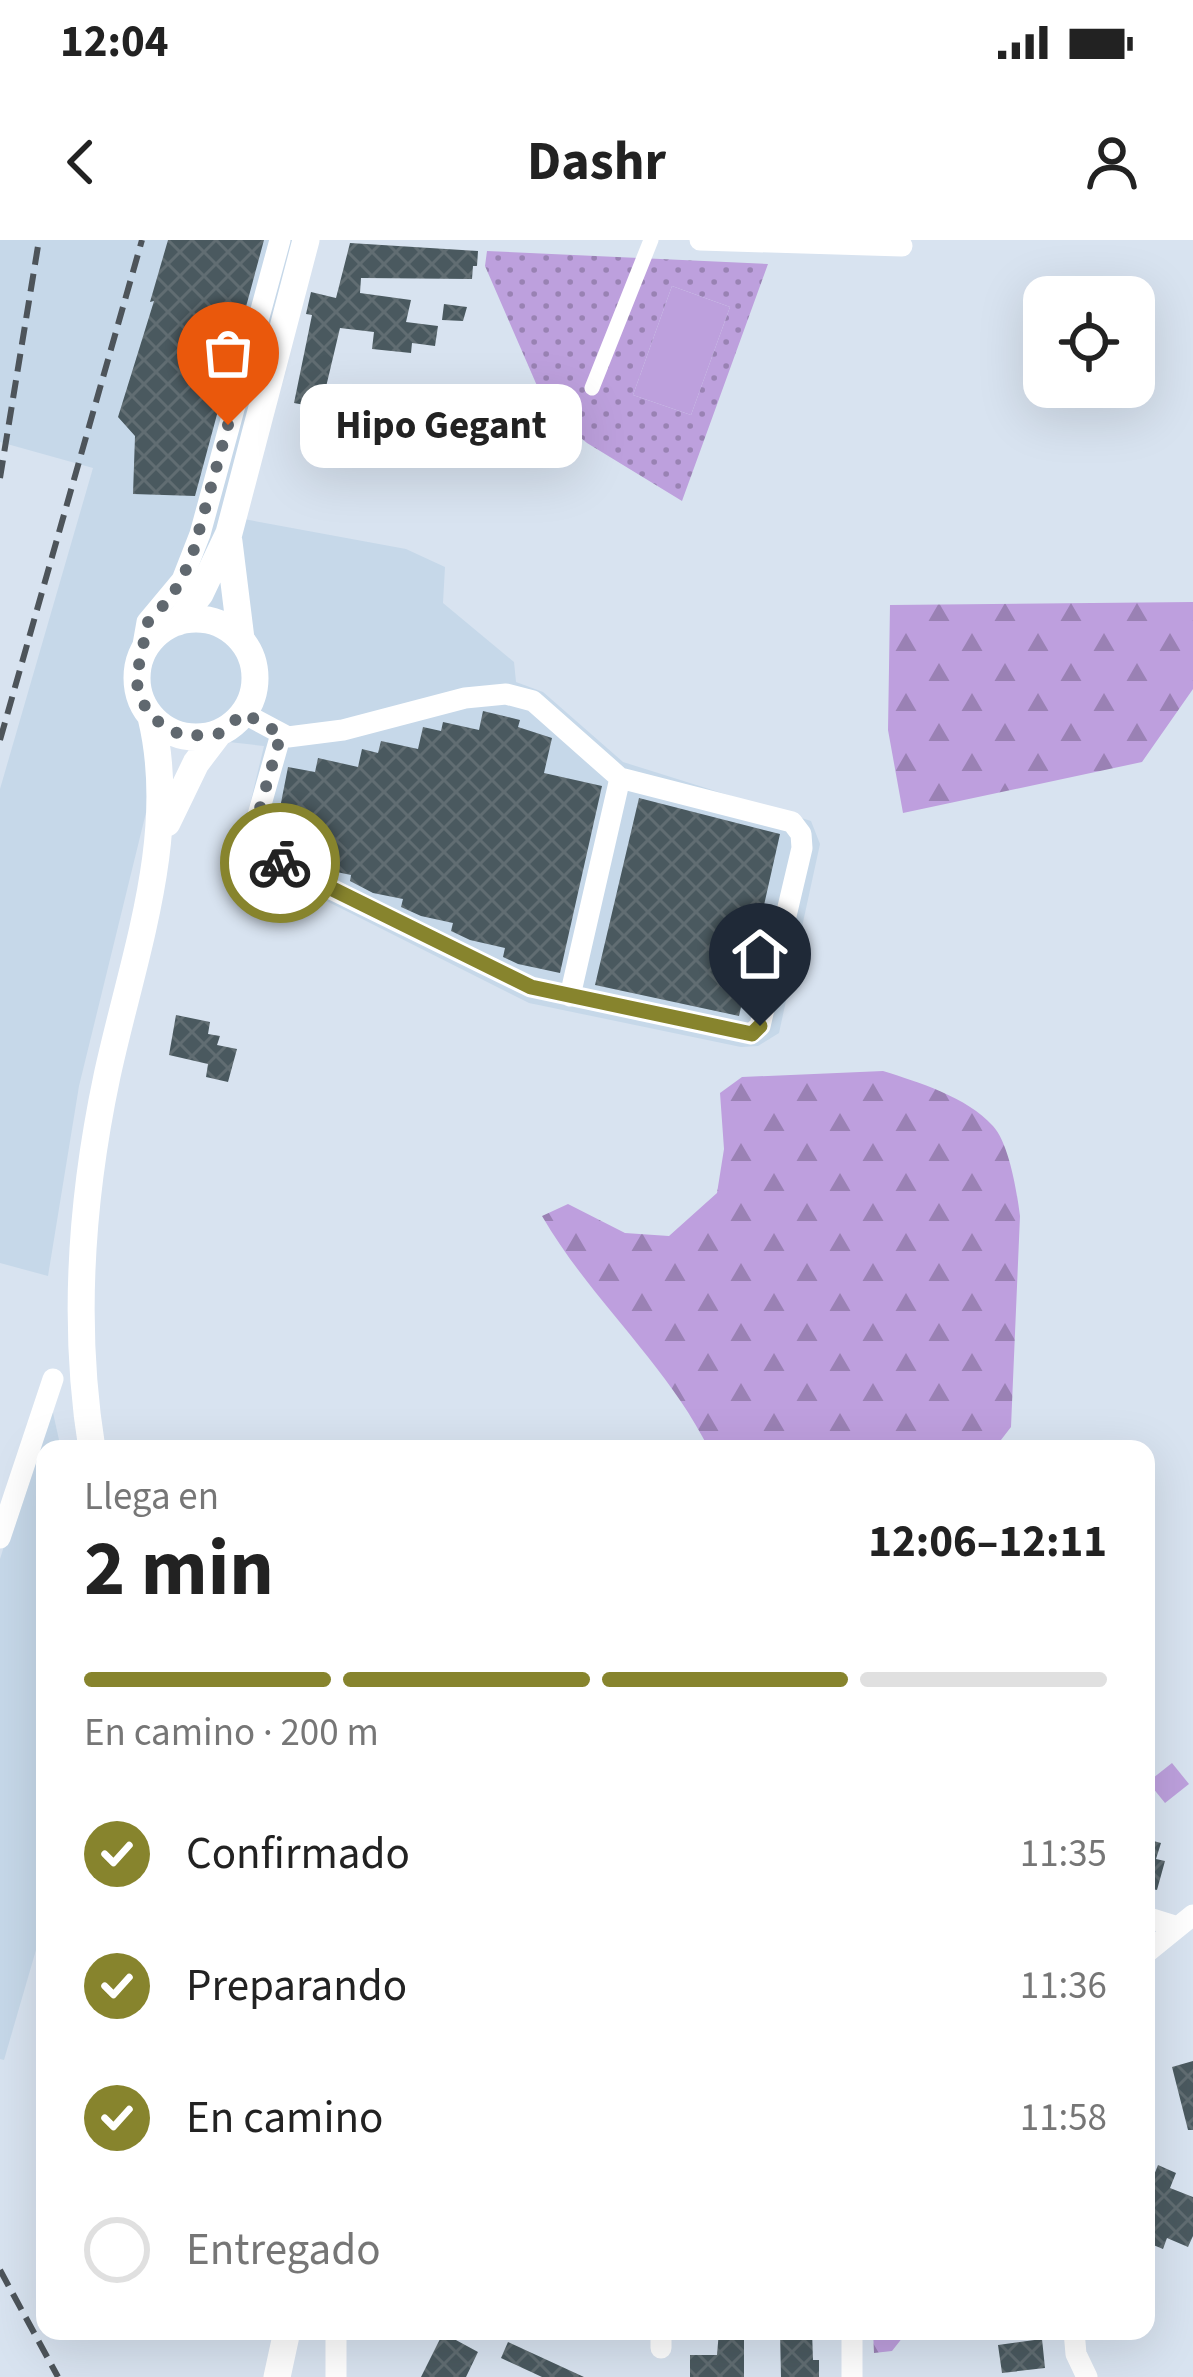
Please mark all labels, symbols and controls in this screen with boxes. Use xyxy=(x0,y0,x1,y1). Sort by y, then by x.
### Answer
text: 12:04 xyxy=(60,10,169,74)
text: Dashr xyxy=(527,124,666,201)
icon: back xyxy=(48,129,114,195)
icon: person xyxy=(1079,129,1145,195)
map controls xyxy=(1023,276,1155,408)
button: locate xyxy=(1023,276,1155,408)
pin xyxy=(177,302,279,425)
icon: bag xyxy=(195,320,261,386)
callout: Hipo Gegant xyxy=(300,383,582,467)
text: Hipo Gegant xyxy=(335,398,547,454)
courier xyxy=(220,803,340,923)
icon: bike xyxy=(247,830,313,896)
pin xyxy=(709,903,811,1026)
icon: home xyxy=(727,921,793,987)
text: Llega en xyxy=(84,1469,219,1525)
text: 12:06–12:11 xyxy=(868,1510,1107,1574)
text: 2 min xyxy=(84,1514,274,1625)
text: En camino · 200 m xyxy=(84,1705,379,1761)
icon: check xyxy=(84,1821,150,1887)
text: Confirmado xyxy=(186,1822,410,1886)
text: 11:35 xyxy=(1020,1826,1107,1882)
icon: check xyxy=(84,1953,150,2019)
text: Preparando xyxy=(186,1954,407,2018)
text: 11:36 xyxy=(1020,1958,1107,2014)
icon: check xyxy=(84,2085,150,2151)
text: En camino xyxy=(186,2086,383,2150)
text: 11:58 xyxy=(1020,2090,1107,2146)
text: Entregado xyxy=(186,2218,381,2282)

